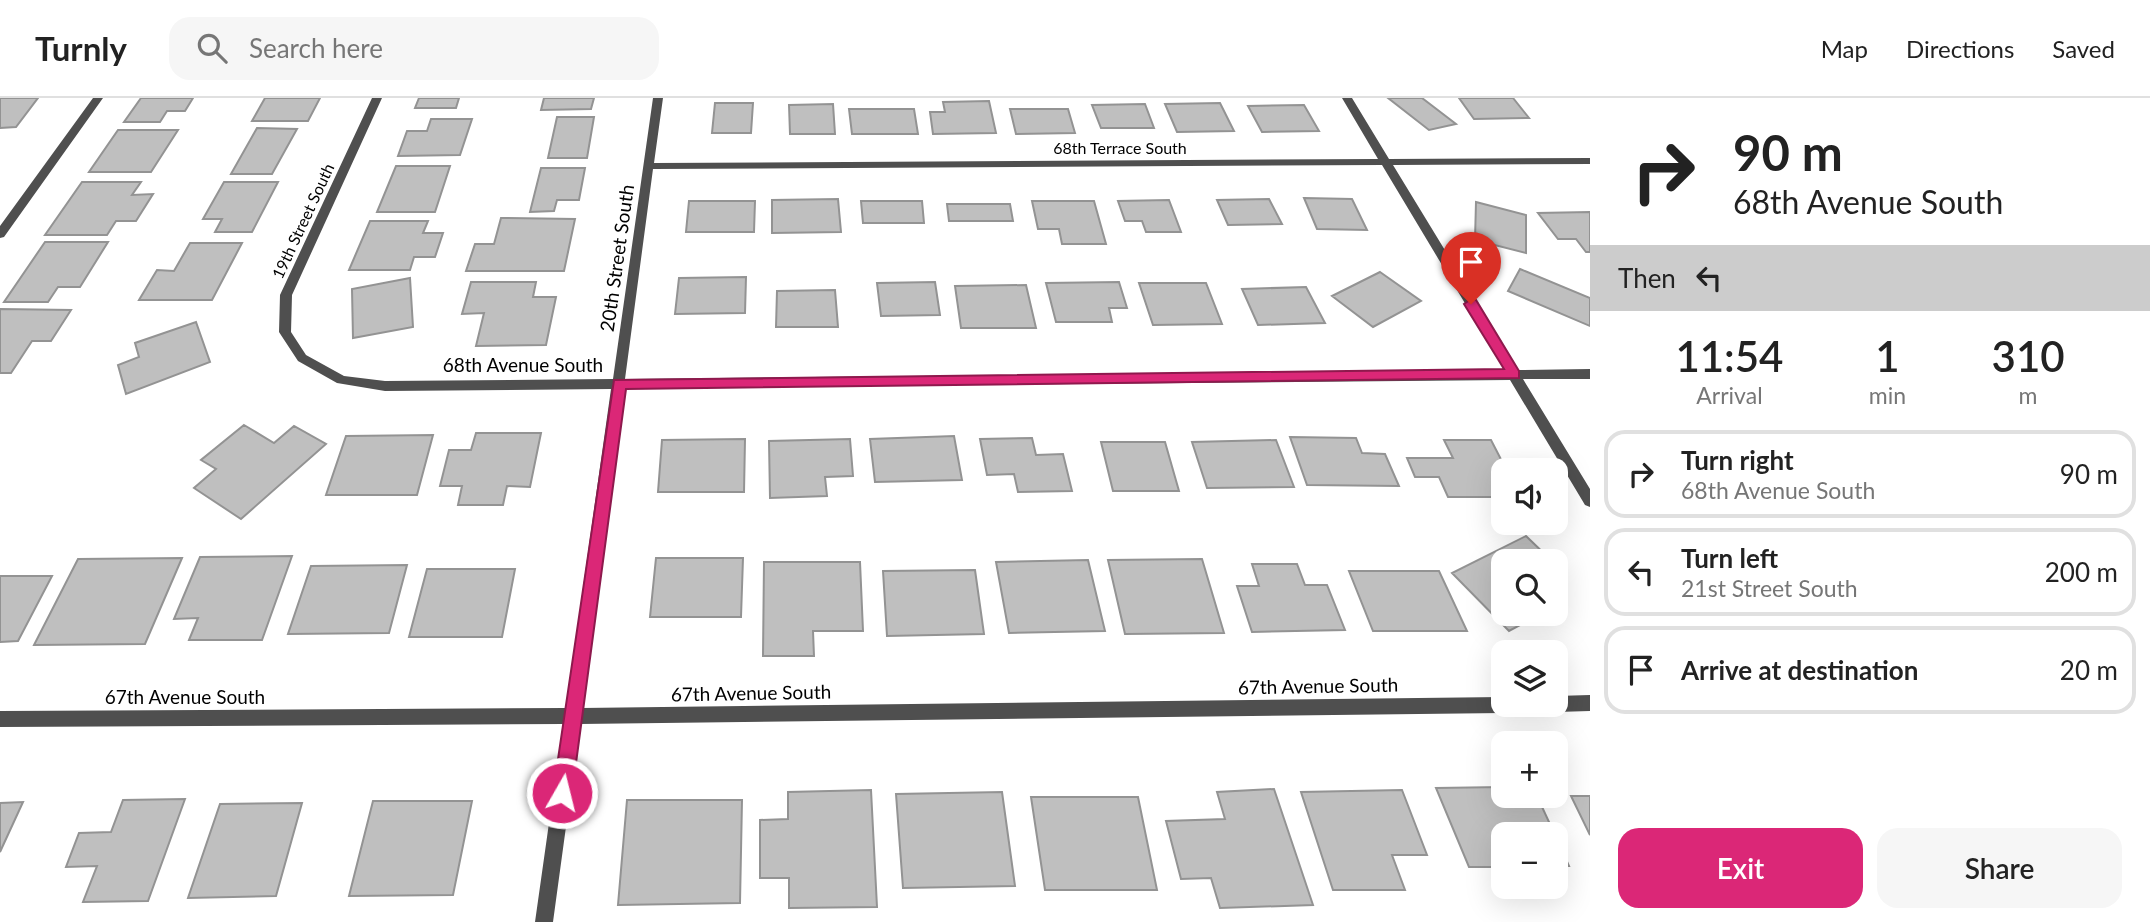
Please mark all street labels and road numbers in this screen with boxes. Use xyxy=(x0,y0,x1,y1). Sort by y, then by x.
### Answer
street label: 68th Terrace South xyxy=(1053,138,1187,157)
street label: 19th Street South xyxy=(268,160,338,281)
street label: 20th Street South xyxy=(595,183,638,333)
street label: 68th Avenue South xyxy=(443,353,603,376)
street label: 67th Avenue South xyxy=(1238,673,1398,698)
street label: 67th Avenue South xyxy=(671,680,831,705)
street label: 67th Avenue South xyxy=(105,685,265,708)

